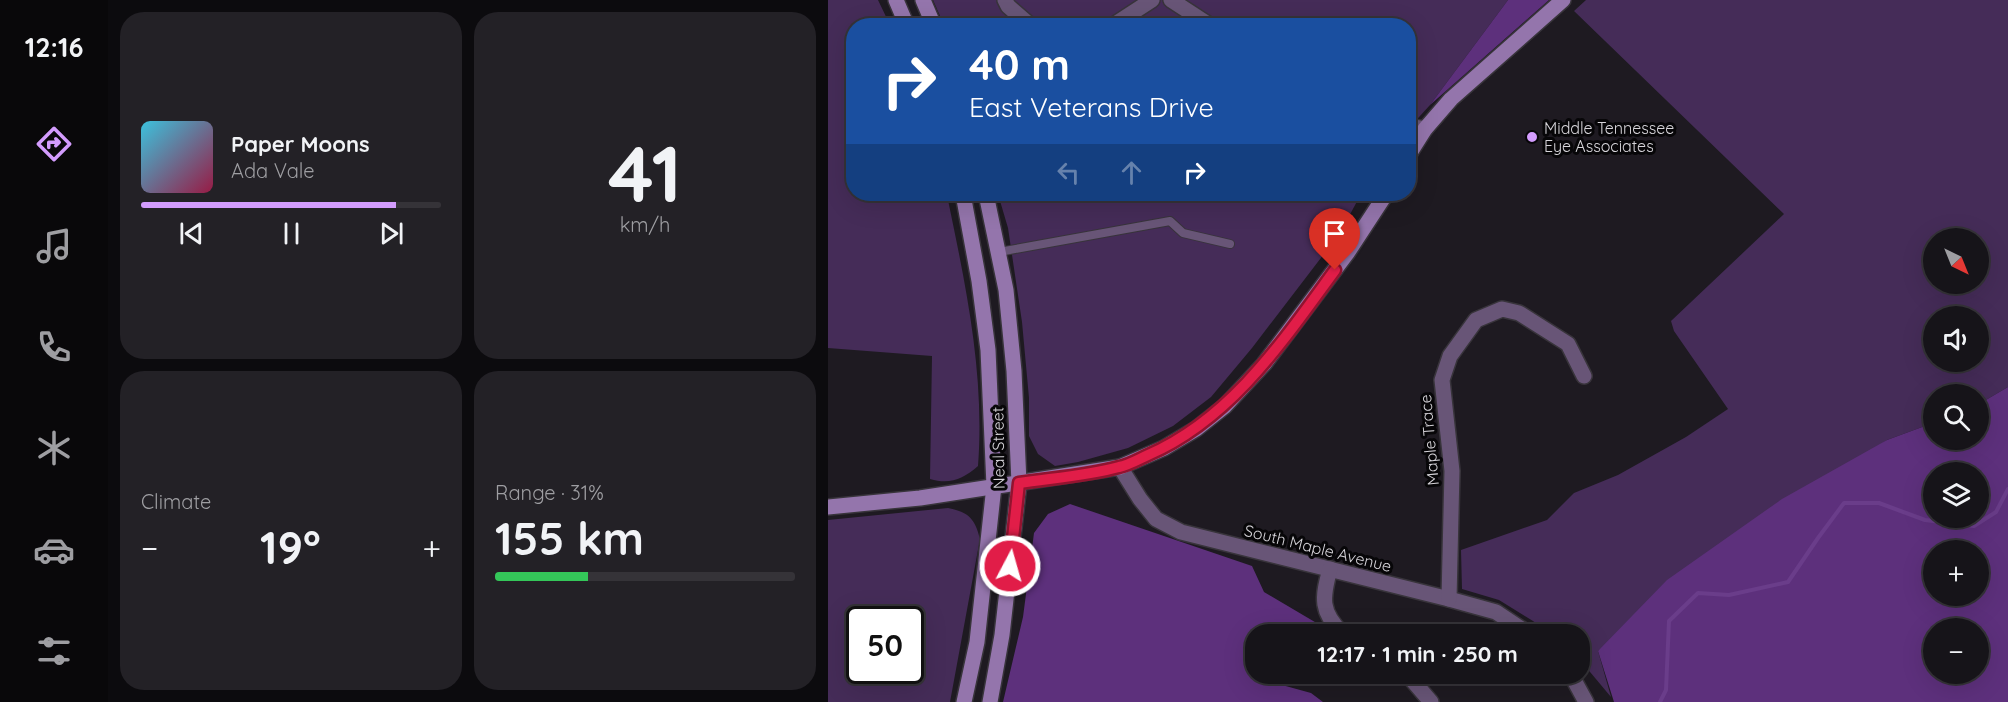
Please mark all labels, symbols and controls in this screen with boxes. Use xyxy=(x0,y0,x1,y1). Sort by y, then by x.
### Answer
text: 12:16 xyxy=(25,30,83,64)
text: 40 m xyxy=(969,38,1070,91)
icon: right xyxy=(870,42,948,120)
text: East Veterans Drive xyxy=(969,90,1214,124)
place label: Middle Tennessee Eye Associates xyxy=(1544,118,1674,156)
icon: directions xyxy=(33,123,75,165)
text: 41 xyxy=(608,124,682,222)
text: Paper Moons xyxy=(231,130,370,158)
marker: Middle Tennessee Eye Associates xyxy=(1525,130,1539,144)
icon: left xyxy=(1052,156,1085,189)
icon: ahead xyxy=(1115,156,1148,189)
icon: right xyxy=(1178,156,1211,189)
text: Ada Vale xyxy=(231,158,315,183)
pin xyxy=(1309,208,1360,270)
text: km/h xyxy=(620,212,670,237)
icon: previous xyxy=(175,217,208,250)
icon: pause xyxy=(275,217,308,250)
icon: next xyxy=(375,217,408,250)
icon: arrive xyxy=(1318,217,1351,250)
icon: music xyxy=(33,225,75,267)
north arrow xyxy=(1923,228,1989,294)
map controls xyxy=(1923,228,1989,684)
button: sound xyxy=(1923,306,1989,372)
icon: phone xyxy=(33,326,75,368)
button: search xyxy=(1923,384,1989,450)
street label: Maple Trace xyxy=(1415,394,1443,486)
street label: Neal Street xyxy=(987,407,1009,489)
icon: climate xyxy=(33,427,75,469)
button: layers xyxy=(1923,462,1989,528)
text: Range · 31% xyxy=(495,480,604,505)
text: Climate xyxy=(141,489,211,514)
text: 155 km xyxy=(495,510,644,566)
text: 19° xyxy=(260,519,321,575)
street label: South Maple Avenue xyxy=(1242,520,1394,576)
text: − xyxy=(141,527,158,568)
text: + xyxy=(422,527,441,568)
icon: car xyxy=(33,529,75,571)
position arrow xyxy=(978,534,1042,598)
button: + xyxy=(1923,540,1989,606)
speed limit sign: 50 xyxy=(846,606,924,684)
button: − xyxy=(1923,618,1989,684)
icon: filters xyxy=(33,630,75,672)
text: 12:17 · 1 min · 250 m xyxy=(1317,640,1518,668)

